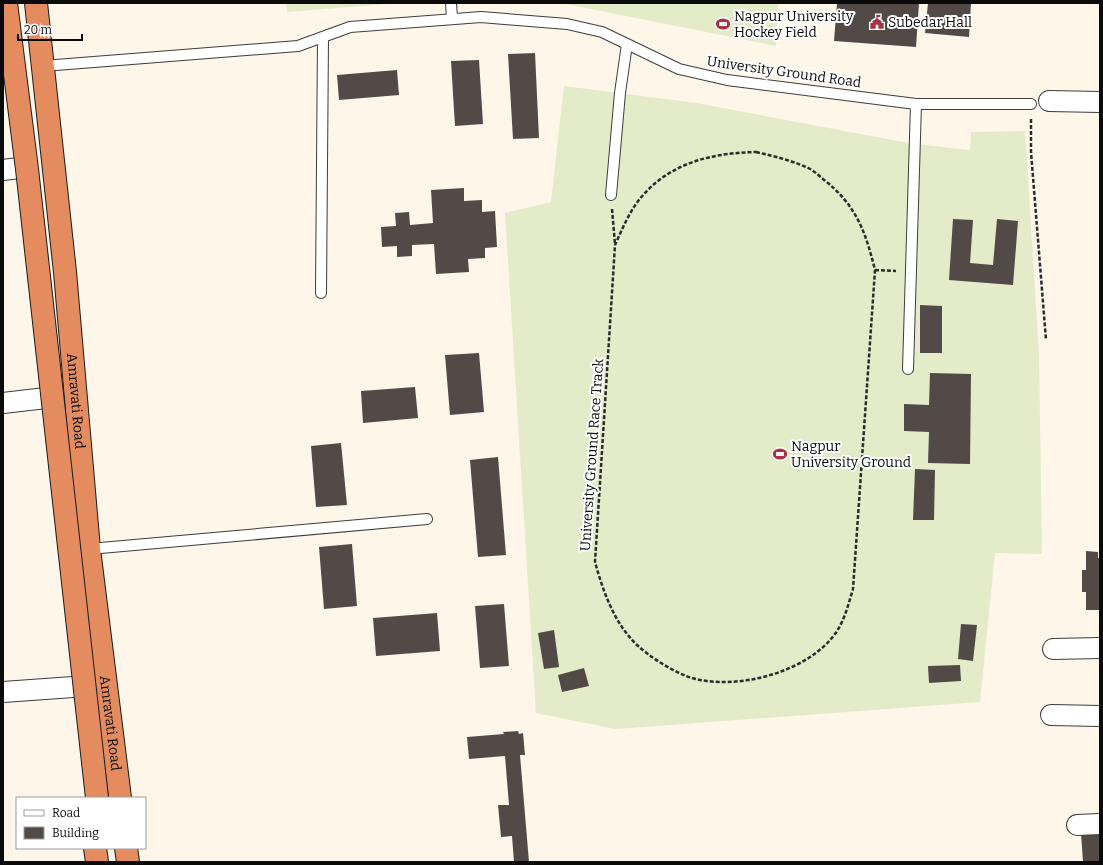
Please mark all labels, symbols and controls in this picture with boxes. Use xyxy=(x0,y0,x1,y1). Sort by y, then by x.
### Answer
place label: Nagpur University Hockey Field xyxy=(734,8,854,41)
public building icon: Subedar Hall xyxy=(869,14,885,30)
place label: Subedar Hall xyxy=(888,14,972,31)
scale bar xyxy=(18,16,82,42)
sports icon: Nagpur University Hockey Field xyxy=(715,16,731,32)
text: 20 m xyxy=(24,23,53,37)
street label: University Ground Road xyxy=(706,53,862,91)
street label: Amravati Road xyxy=(64,352,89,449)
street label: University Ground Race Track xyxy=(577,358,607,552)
place label: Nagpur University Ground xyxy=(791,438,911,471)
sports icon: Nagpur University Ground xyxy=(772,446,788,462)
street label: Amravati Road xyxy=(96,674,125,772)
legend xyxy=(16,797,146,849)
text: Road xyxy=(52,806,80,820)
text: Building xyxy=(52,826,99,840)

